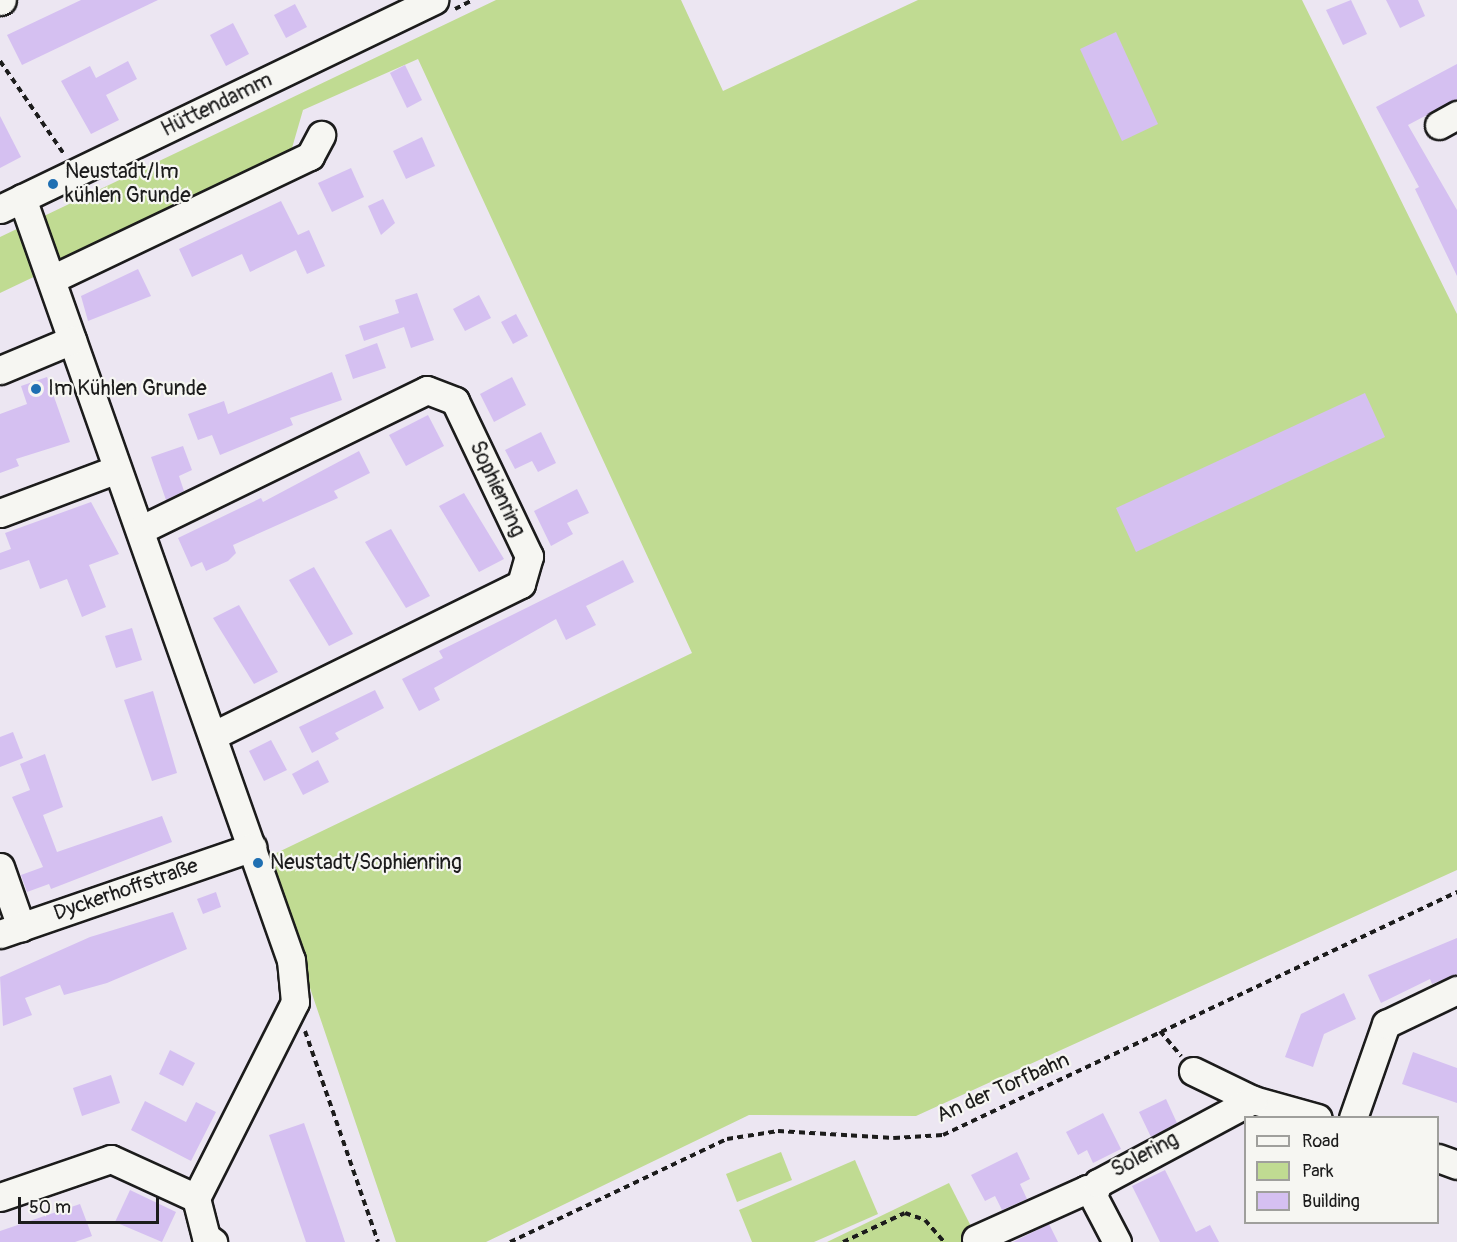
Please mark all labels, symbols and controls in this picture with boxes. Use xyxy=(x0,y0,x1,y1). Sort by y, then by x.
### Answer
street label: Hüttendamm xyxy=(157,67,277,143)
place label: Neustadt/Im kühlen Grunde xyxy=(65,159,191,209)
marker: Neustadt/Im kühlen Grunde xyxy=(46,177,60,191)
place label: Im Kühlen Grunde xyxy=(48,376,207,402)
marker: Im Kühlen Grunde xyxy=(29,382,43,396)
street label: Sophienring xyxy=(464,437,530,541)
place label: Neustadt/Sophienring xyxy=(270,850,462,876)
street label: Dyckerhoffstraße xyxy=(50,853,202,927)
marker: Neustadt/Sophienring xyxy=(251,856,265,870)
street label: An der Torfbahn xyxy=(933,1047,1073,1129)
legend xyxy=(1244,1116,1439,1224)
street label: Solering xyxy=(1107,1127,1183,1183)
text: Road xyxy=(1302,1130,1339,1153)
text: Park xyxy=(1302,1160,1334,1183)
scale bar xyxy=(21,1185,162,1223)
text: Building xyxy=(1302,1190,1360,1213)
text: 50 m xyxy=(29,1196,71,1219)

